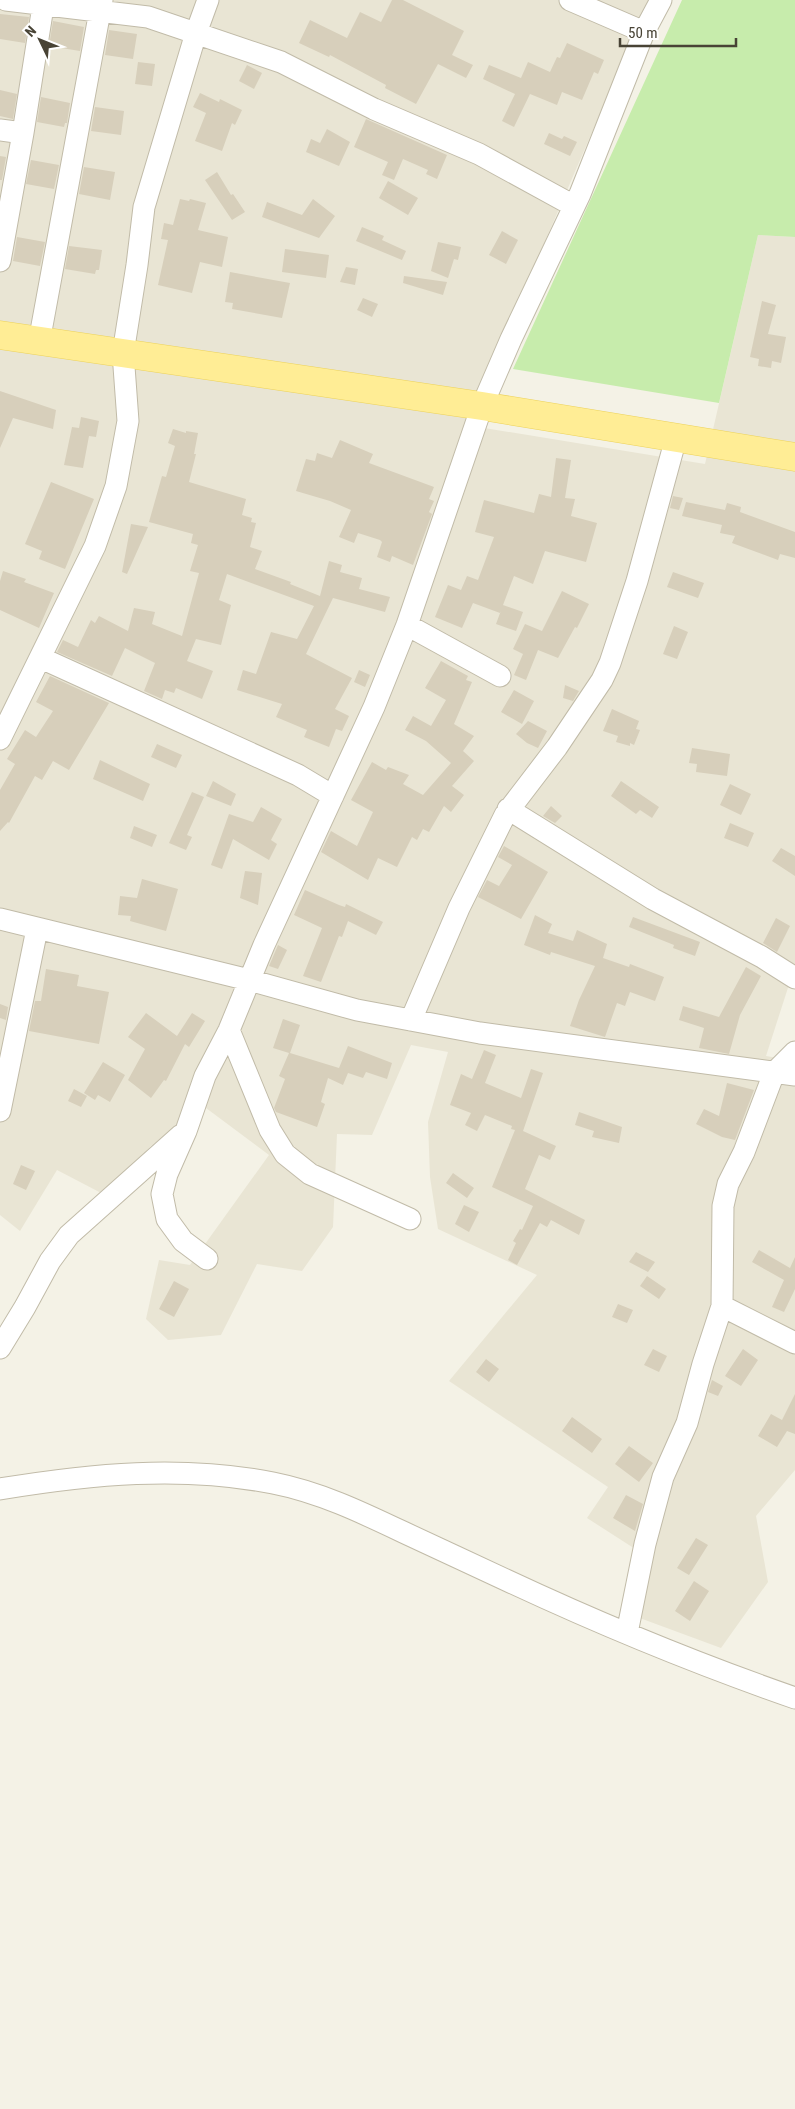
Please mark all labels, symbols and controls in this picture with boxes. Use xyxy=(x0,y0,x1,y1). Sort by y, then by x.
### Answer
north arrow xyxy=(15,15,65,65)
scale bar xyxy=(620,15,736,47)
text: N xyxy=(22,23,39,40)
text: 50 m xyxy=(628,24,658,42)

